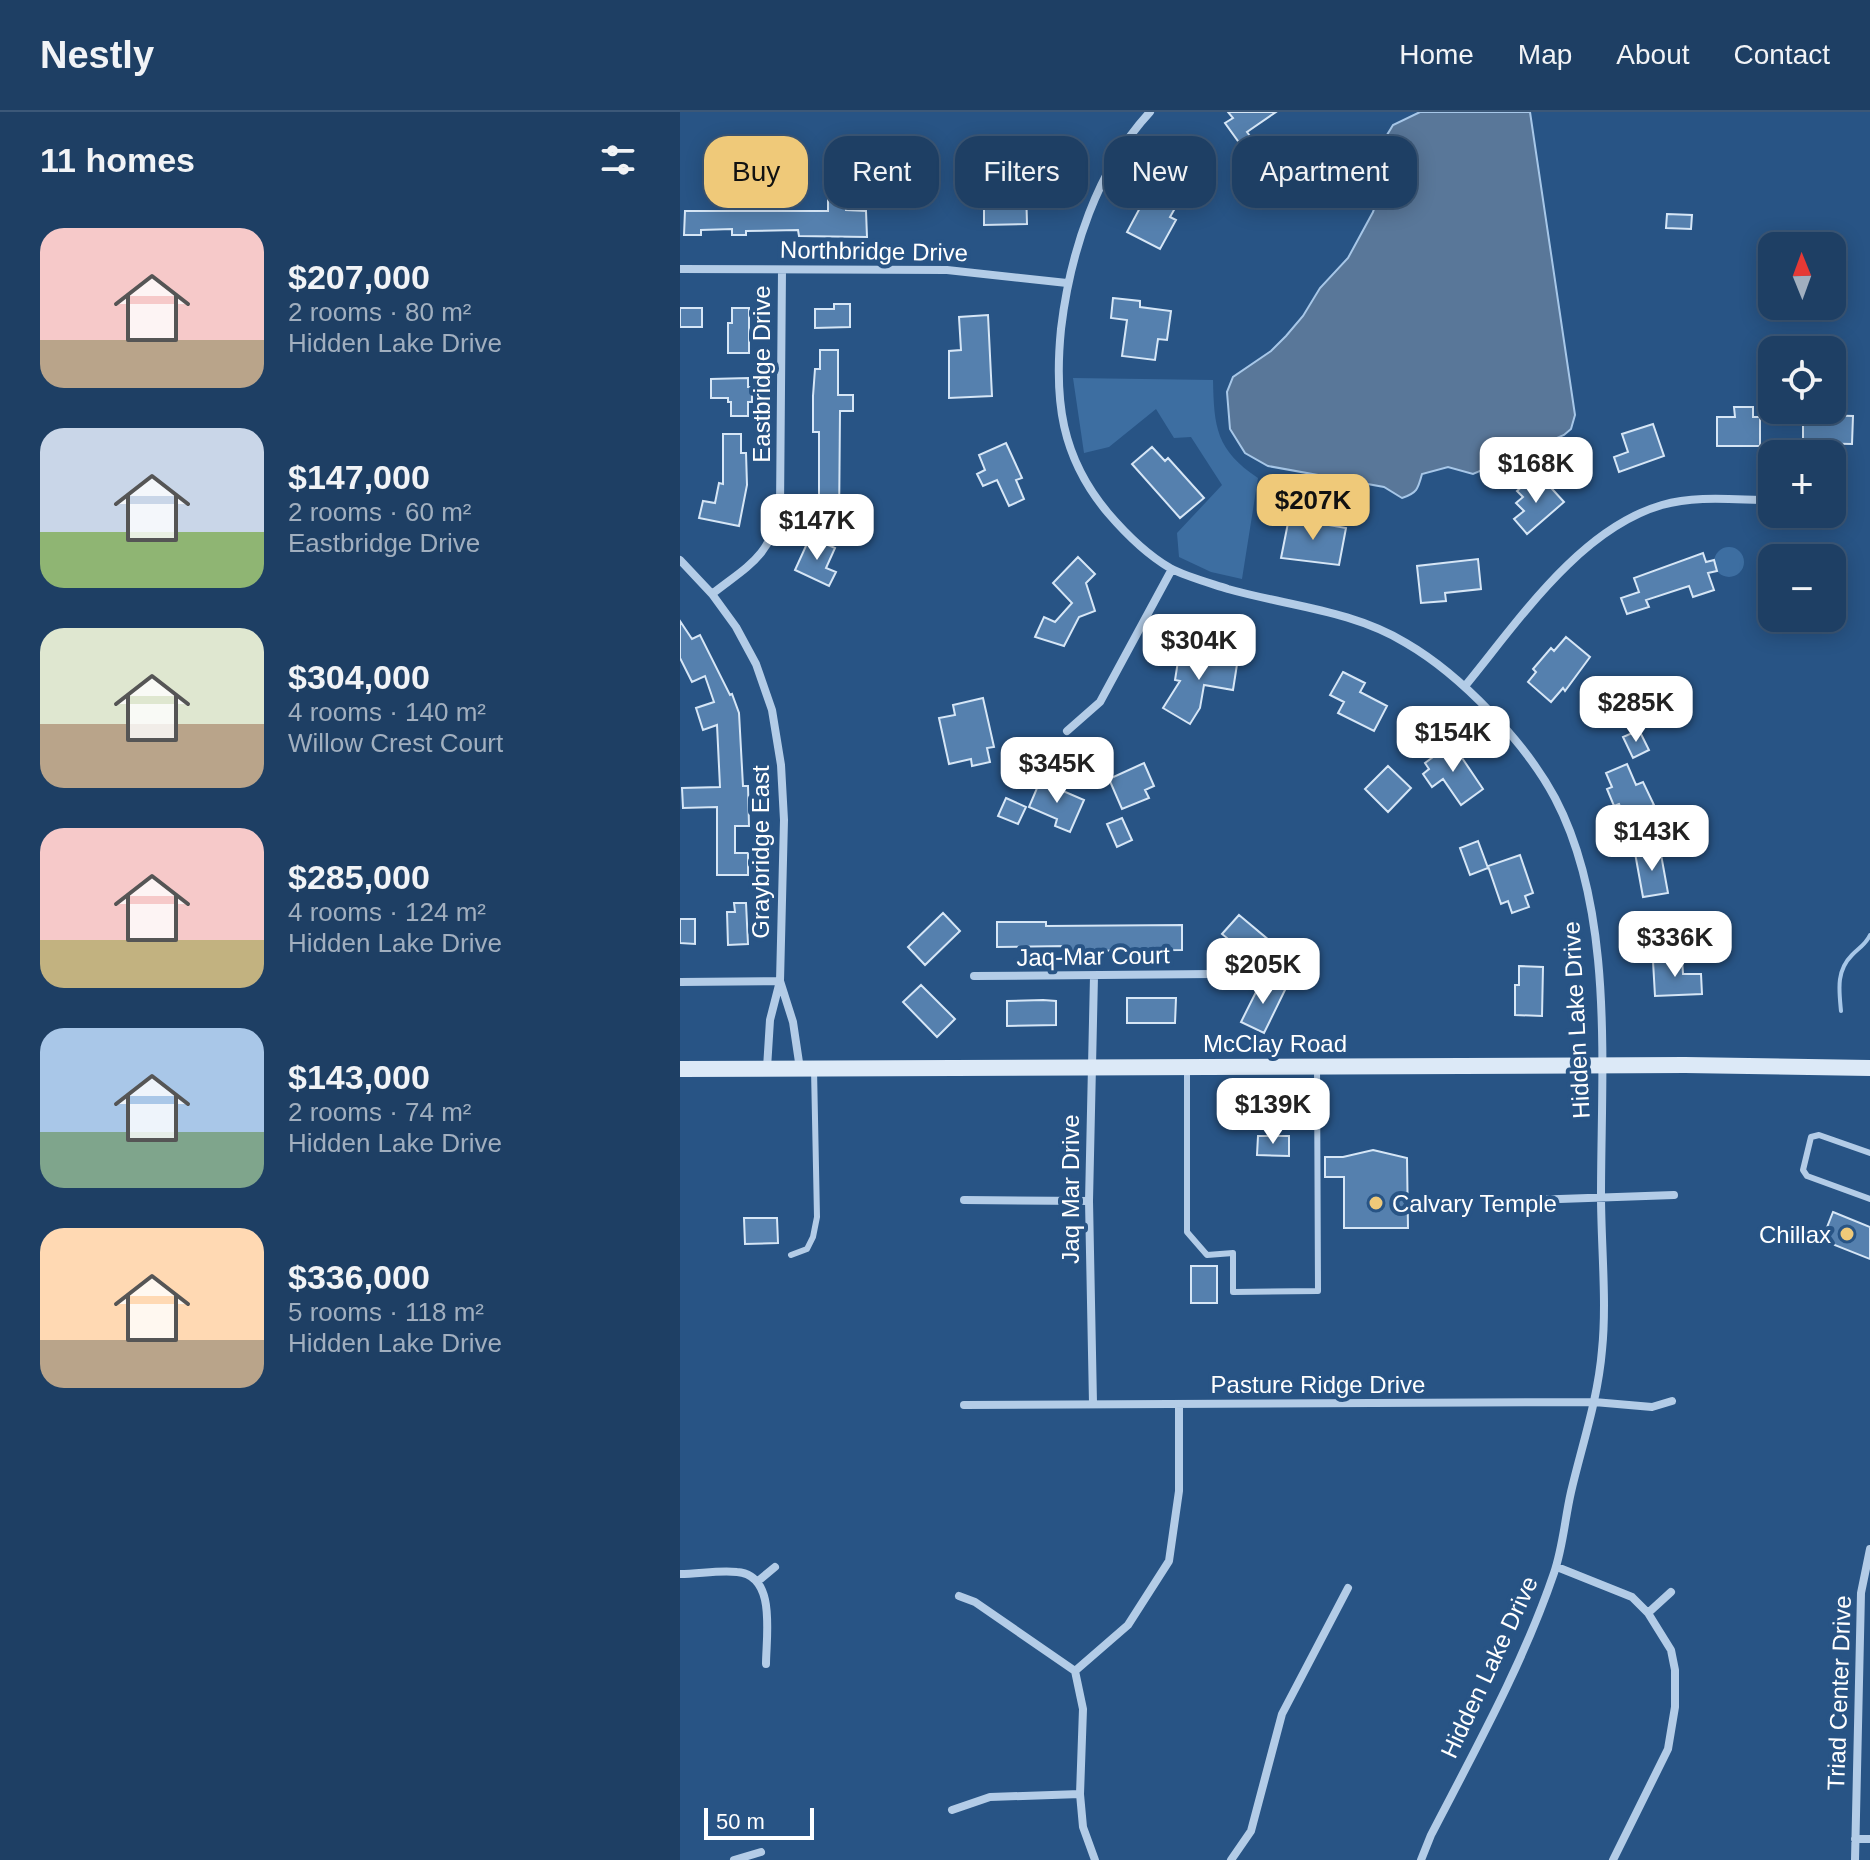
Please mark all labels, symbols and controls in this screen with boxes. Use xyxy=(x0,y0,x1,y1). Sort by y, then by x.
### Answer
text: Nestly xyxy=(40,34,154,76)
text: Home xyxy=(1399,39,1474,70)
text: Map xyxy=(1518,39,1572,70)
text: About xyxy=(1616,39,1690,70)
text: Contact xyxy=(1734,39,1830,70)
chip: Buy xyxy=(704,136,808,208)
chip: Rent xyxy=(824,136,939,208)
chip: Filters xyxy=(955,136,1088,208)
chip: New xyxy=(1104,136,1216,208)
chip: Apartment xyxy=(1232,136,1417,208)
icon: filters xyxy=(596,138,640,182)
text: 11 homes xyxy=(40,141,195,179)
north arrow xyxy=(1758,232,1846,320)
map controls xyxy=(1758,232,1846,632)
street label: Northbridge Drive xyxy=(780,236,968,266)
text: $207,000 xyxy=(288,258,430,296)
icon: home xyxy=(104,260,200,356)
street label: Eastbridge Drive xyxy=(748,285,775,463)
text: 2 rooms · 80 m² xyxy=(288,297,472,327)
text: Hidden Lake Drive xyxy=(288,328,502,358)
button: locate xyxy=(1758,336,1846,424)
pin: $168K xyxy=(1480,437,1592,505)
button: + xyxy=(1758,440,1846,528)
text: $168K xyxy=(1498,448,1574,478)
text: $147,000 xyxy=(288,458,430,496)
icon: home xyxy=(104,460,200,556)
pin: $207K xyxy=(1257,474,1369,542)
text: $207K xyxy=(1275,485,1351,515)
pin: $147K xyxy=(761,494,873,562)
text: 2 rooms · 60 m² xyxy=(288,497,472,527)
text: $147K xyxy=(779,505,855,535)
text: Eastbridge Drive xyxy=(288,528,480,558)
button: − xyxy=(1758,544,1846,632)
pin: $304K xyxy=(1143,614,1255,682)
text: $304K xyxy=(1161,625,1237,655)
text: $304,000 xyxy=(288,658,430,696)
icon: home xyxy=(104,660,200,756)
pin: $285K xyxy=(1580,676,1692,744)
text: $285K xyxy=(1598,687,1674,717)
text: 4 rooms · 140 m² xyxy=(288,697,486,727)
pin: $154K xyxy=(1397,706,1509,774)
text: $154K xyxy=(1415,717,1491,747)
text: Willow Crest Court xyxy=(288,728,503,758)
pin: $345K xyxy=(1001,737,1113,805)
text: $345K xyxy=(1019,748,1095,778)
street label: Graybridge East xyxy=(747,765,774,939)
pin: $143K xyxy=(1596,805,1708,873)
text: $143K xyxy=(1614,816,1690,846)
text: $285,000 xyxy=(288,858,430,896)
icon: home xyxy=(104,860,200,956)
text: 4 rooms · 124 m² xyxy=(288,897,486,927)
pin: $336K xyxy=(1619,911,1731,979)
street label: Hidden Lake Drive xyxy=(1557,921,1595,1119)
text: $336K xyxy=(1637,922,1713,952)
text: Hidden Lake Drive xyxy=(288,928,502,958)
pin: $205K xyxy=(1207,938,1319,1006)
street label: Jaq-Mar Court xyxy=(1016,941,1170,971)
text: $205K xyxy=(1225,949,1301,979)
street label: McClay Road xyxy=(1203,1030,1347,1057)
text: $143,000 xyxy=(288,1058,430,1096)
icon: home xyxy=(104,1060,200,1156)
pin: $139K xyxy=(1217,1078,1329,1146)
text: $139K xyxy=(1235,1089,1311,1119)
text: 2 rooms · 74 m² xyxy=(288,1097,472,1127)
street label: Jaq Mar Drive xyxy=(1057,1114,1084,1264)
text: Hidden Lake Drive xyxy=(288,1128,502,1158)
place label: Calvary Temple xyxy=(1392,1190,1557,1217)
marker: Calvary Temple xyxy=(1367,1194,1385,1212)
place label: Chillax xyxy=(1759,1221,1831,1248)
marker: Chillax xyxy=(1838,1225,1856,1243)
text: $336,000 xyxy=(288,1258,430,1296)
icon: home xyxy=(104,1260,200,1356)
text: 5 rooms · 118 m² xyxy=(288,1297,484,1327)
text: Hidden Lake Drive xyxy=(288,1328,502,1358)
street label: Pasture Ridge Drive xyxy=(1211,1371,1425,1398)
street label: Hidden Lake Drive xyxy=(1435,1572,1543,1762)
street label: Triad Center Drive xyxy=(1822,1595,1856,1791)
scale bar xyxy=(704,1804,814,1840)
text: 50 m xyxy=(716,1809,765,1834)

